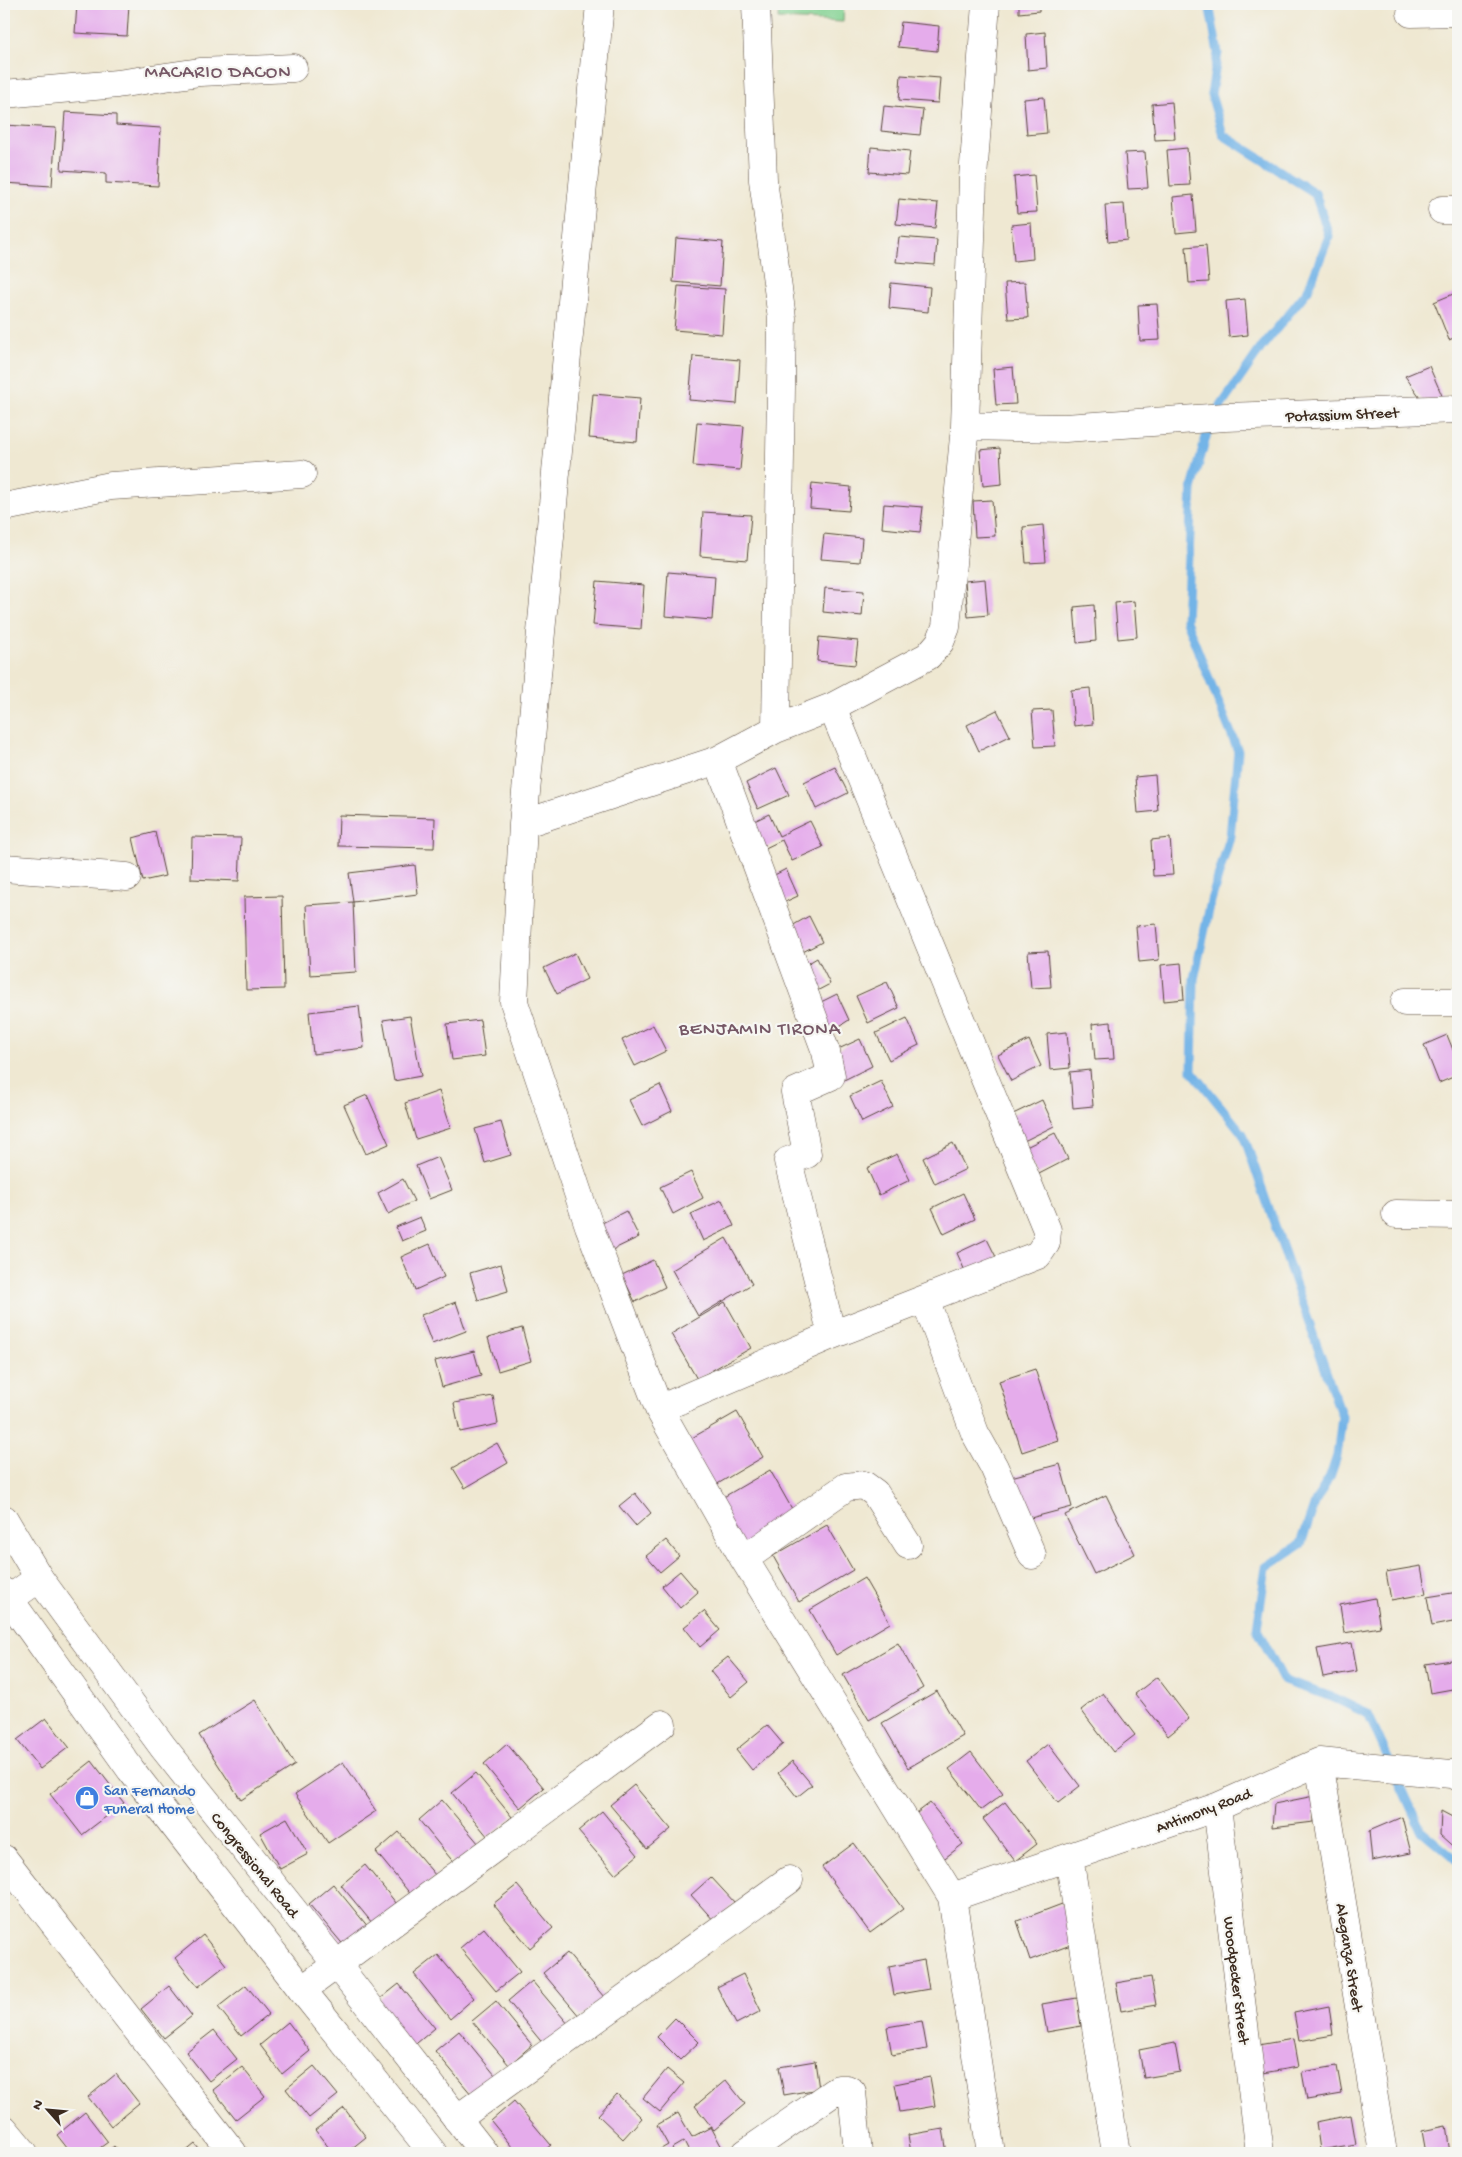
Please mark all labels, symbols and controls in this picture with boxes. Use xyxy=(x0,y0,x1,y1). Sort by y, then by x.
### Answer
district label: MACARIO DACON xyxy=(144,62,292,85)
street label: Potassium Street xyxy=(1284,405,1400,428)
district label: BENJAMIN TIRONA xyxy=(678,1019,842,1042)
place label: San Fernando Funeral Home xyxy=(103,1783,196,1820)
shop icon: San Fernando Funeral Home xyxy=(74,1785,100,1811)
street label: Antimony Road xyxy=(1154,1785,1256,1839)
street label: Congressional Road xyxy=(205,1810,303,1924)
street label: Aleganza Street xyxy=(1330,1902,1366,2014)
street label: Woodpecker Street xyxy=(1217,1915,1252,2047)
north arrow xyxy=(22,2084,72,2134)
text: N xyxy=(29,2097,48,2113)

